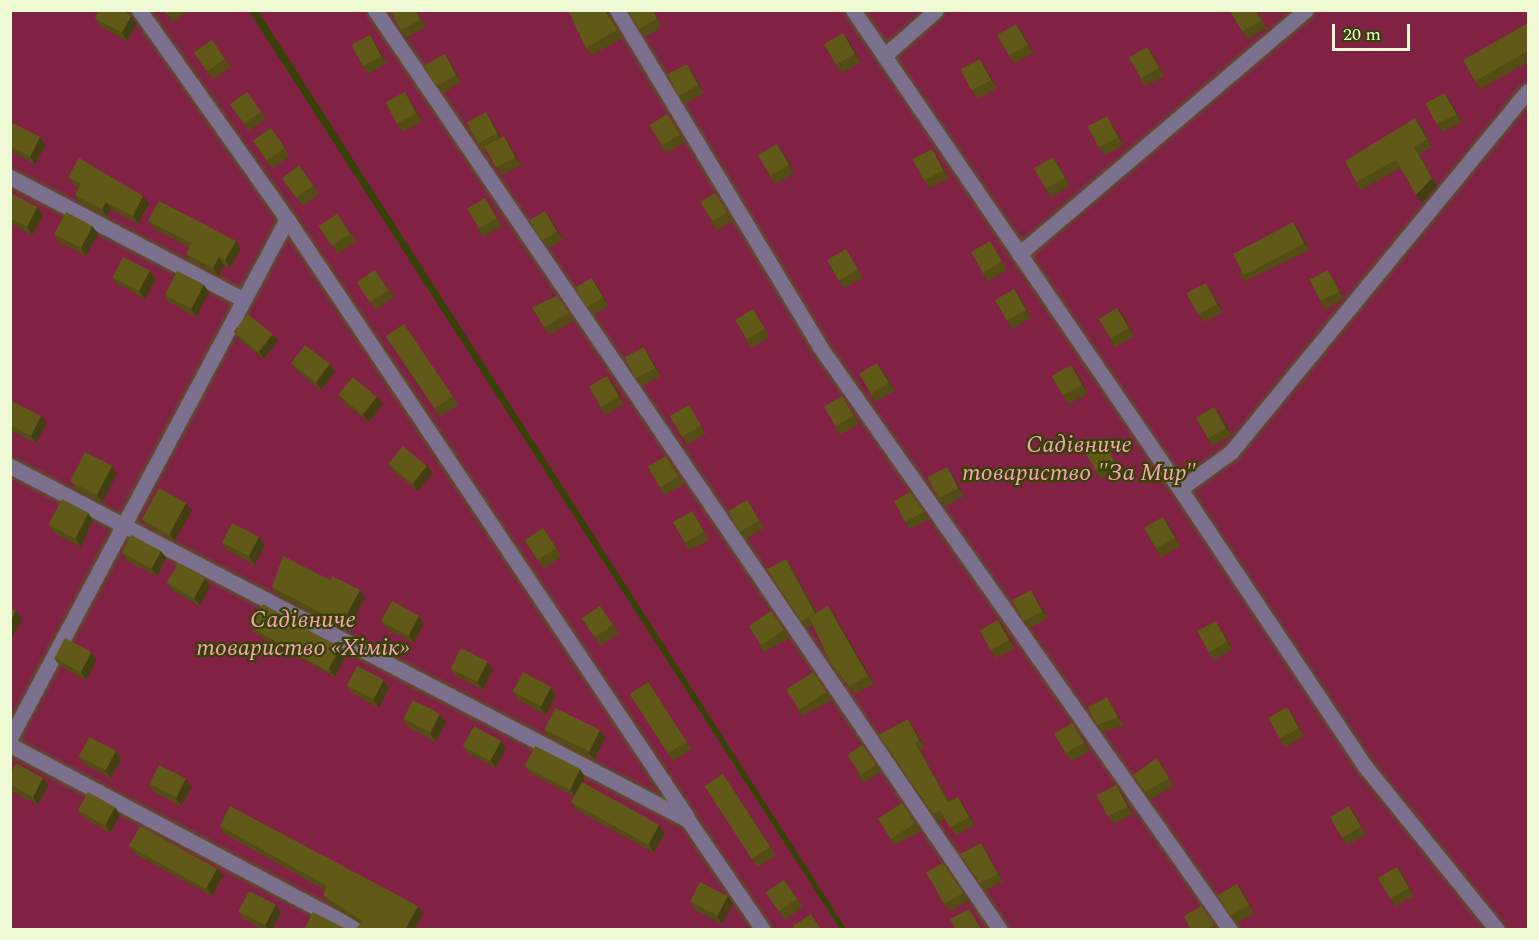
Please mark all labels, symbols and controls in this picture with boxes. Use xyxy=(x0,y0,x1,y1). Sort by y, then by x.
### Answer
scale bar xyxy=(1335,12,1413,50)
text: 20 m xyxy=(1343,21,1381,48)
park label: Садівниче товариство "За Мир" xyxy=(962,432,1196,488)
park label: Садівниче товариство «Хімік» xyxy=(196,607,410,663)

